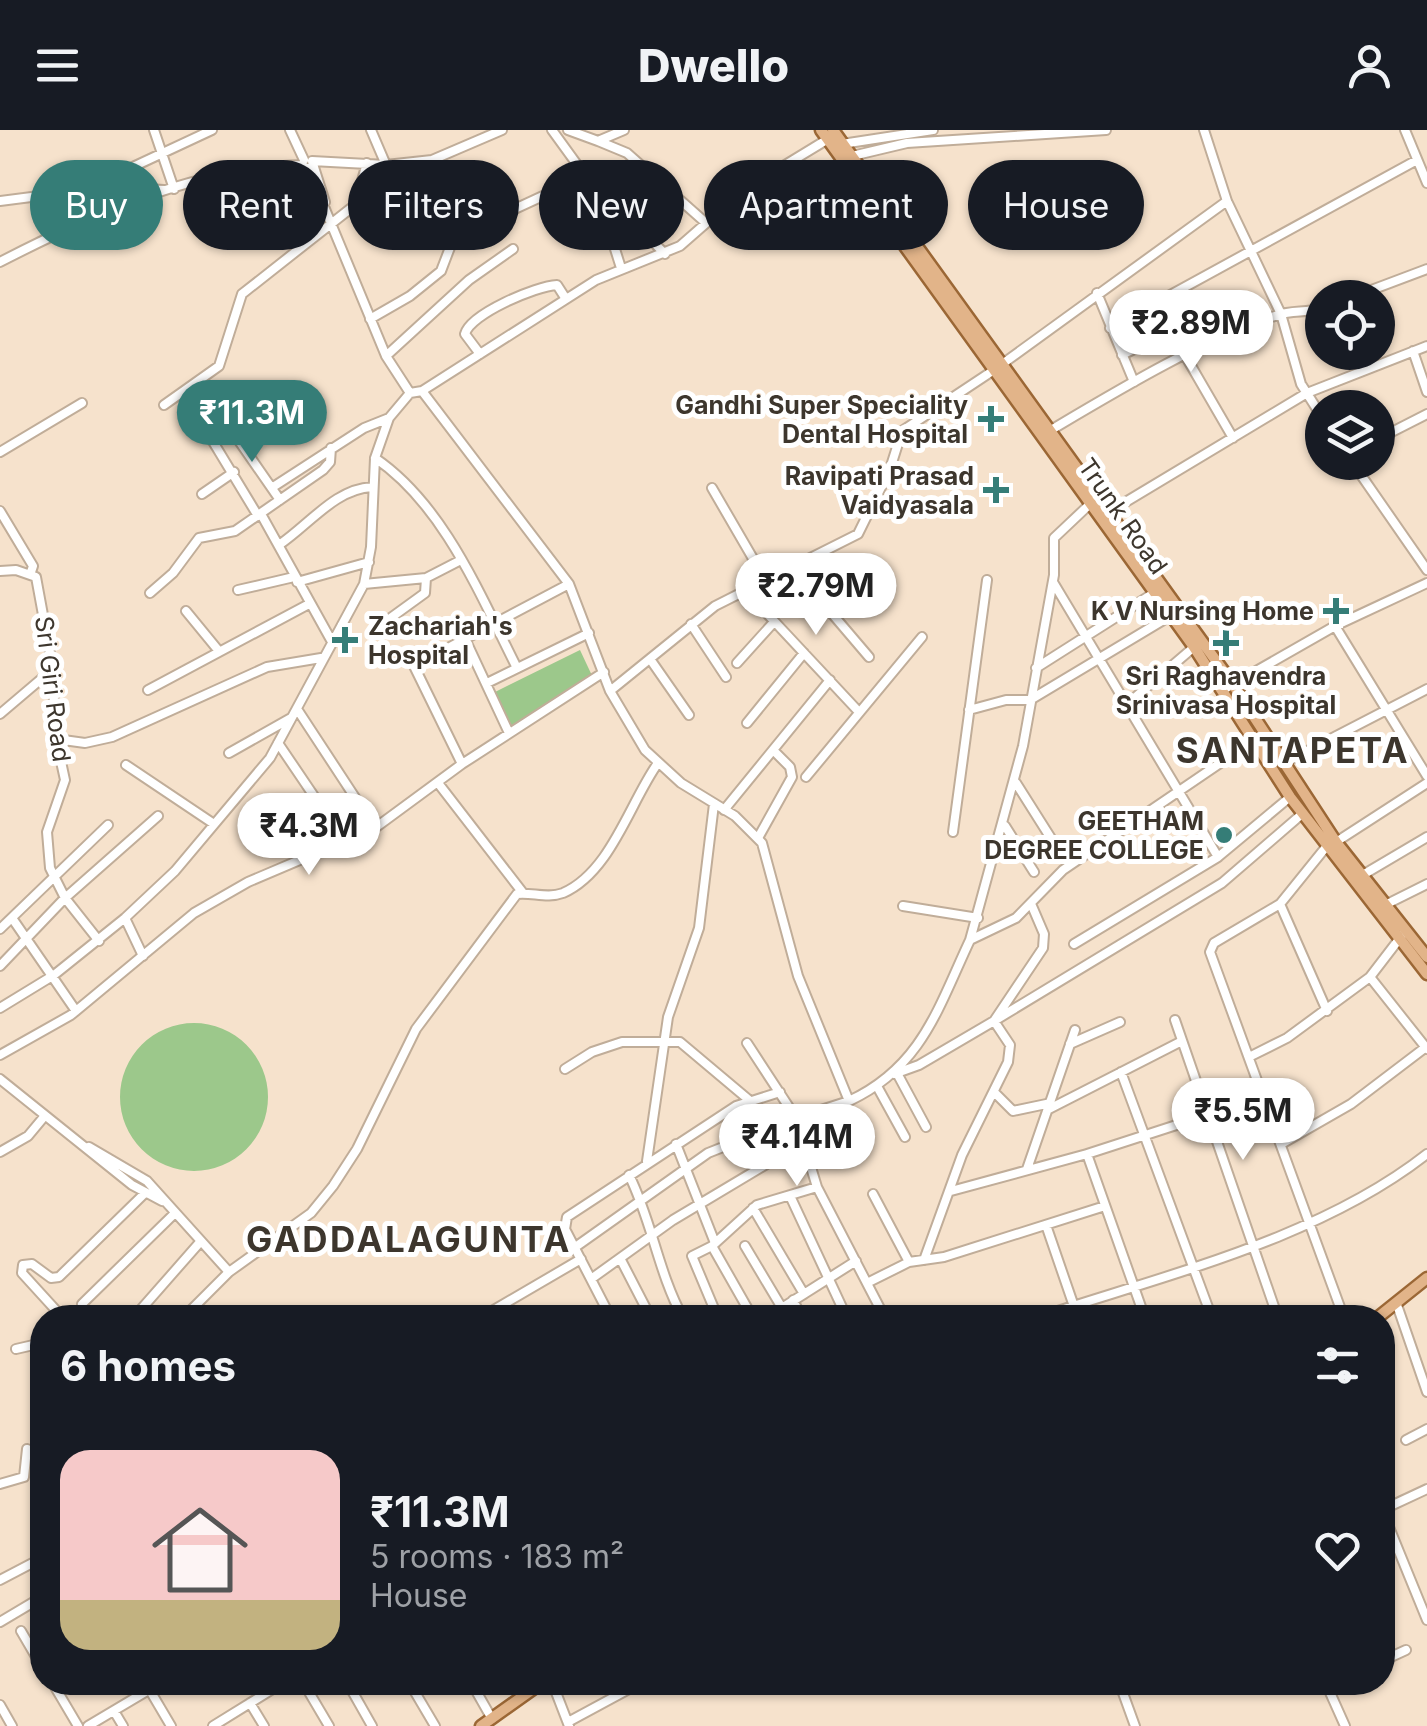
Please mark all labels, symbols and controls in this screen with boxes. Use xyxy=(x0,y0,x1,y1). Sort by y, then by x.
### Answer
icon: menu xyxy=(30,38,85,93)
text: Dwello xyxy=(638,38,789,93)
icon: person xyxy=(1342,38,1397,93)
chip: Buy xyxy=(30,160,163,250)
chip: Rent xyxy=(183,160,328,250)
chip: Filters xyxy=(348,160,519,250)
chip: New xyxy=(539,160,684,250)
chip: Apartment xyxy=(704,160,948,250)
chip: House xyxy=(968,160,1144,250)
map controls xyxy=(1305,280,1395,480)
button: locate xyxy=(1305,280,1395,370)
pin: ₹2.89M xyxy=(1110,290,1272,375)
text: ₹2.89M xyxy=(1131,303,1251,342)
pin: ₹11.3M xyxy=(171,380,333,465)
place label: Gandhi Super Speciality Dental Hospital xyxy=(675,390,968,449)
button: layers xyxy=(1305,390,1395,480)
text: ₹11.3M xyxy=(199,393,305,432)
marker: Gandhi Super Speciality Dental Hospital xyxy=(978,406,1004,432)
street label: Trunk Road xyxy=(1072,452,1174,580)
place label: Ravipati Prasad Vaidyasala xyxy=(785,461,974,520)
marker: Ravipati Prasad Vaidyasala xyxy=(983,477,1009,503)
pin: ₹2.79M xyxy=(735,553,897,638)
text: ₹2.79M xyxy=(757,566,875,605)
place label: K V Nursing Home xyxy=(1091,596,1314,626)
marker: K V Nursing Home xyxy=(1323,598,1349,624)
place label: Zachariah's Hospital xyxy=(368,611,513,670)
street label: Sri Giri Road xyxy=(29,614,77,764)
marker: Zachariah's Hospital xyxy=(332,627,358,653)
marker: Sri Raghavendra Srinivasa Hospital xyxy=(1213,630,1239,656)
place label: Sri Raghavendra Srinivasa Hospital xyxy=(1116,661,1336,720)
district label: SANTAPETA xyxy=(1176,729,1410,771)
pin: ₹4.3M xyxy=(239,793,379,878)
text: ₹4.3M xyxy=(259,806,359,845)
place label: GEETHAM DEGREE COLLEGE xyxy=(984,806,1204,865)
marker: GEETHAM DEGREE COLLEGE xyxy=(1213,824,1235,846)
pin: ₹5.5M xyxy=(1173,1078,1313,1163)
text: ₹5.5M xyxy=(1194,1091,1292,1130)
pin: ₹4.14M xyxy=(716,1104,878,1189)
text: ₹4.14M xyxy=(741,1117,853,1156)
district label: GADDALAGUNTA xyxy=(246,1218,572,1260)
icon: filters xyxy=(1310,1338,1365,1393)
text: 6 homes xyxy=(60,1340,236,1391)
text: ₹11.3M xyxy=(370,1486,510,1537)
icon: home xyxy=(140,1490,260,1610)
icon: heart xyxy=(1310,1523,1365,1578)
text: 5 rooms · 183 m² xyxy=(370,1537,624,1576)
text: House xyxy=(370,1576,467,1615)

